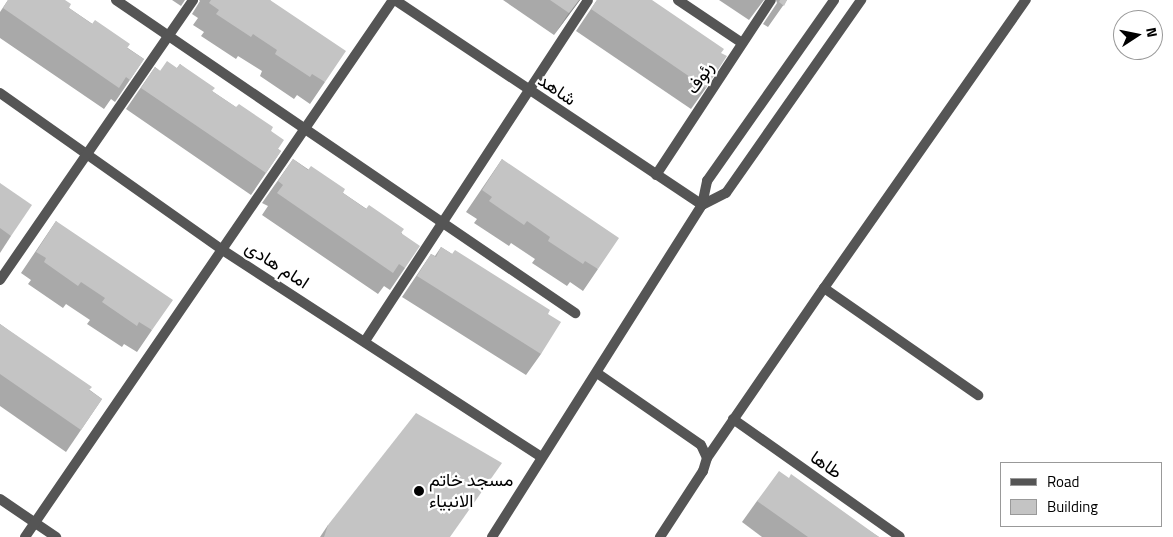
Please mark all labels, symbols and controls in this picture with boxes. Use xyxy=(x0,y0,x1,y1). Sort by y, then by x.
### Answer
north arrow xyxy=(1113,10,1163,60)
text: N xyxy=(1141,25,1163,39)
street label: رئوف xyxy=(682,58,718,98)
street label: شاهد xyxy=(534,70,580,110)
street label: امام هادی xyxy=(241,236,313,294)
street label: طاها xyxy=(806,447,846,483)
legend xyxy=(1000,462,1163,527)
place label: مسجد خاتم الانبیاء xyxy=(429,470,513,512)
text: Road xyxy=(1047,470,1079,493)
marker: مسجد خاتم الانبیاء xyxy=(413,485,425,497)
text: Building xyxy=(1047,495,1098,518)

